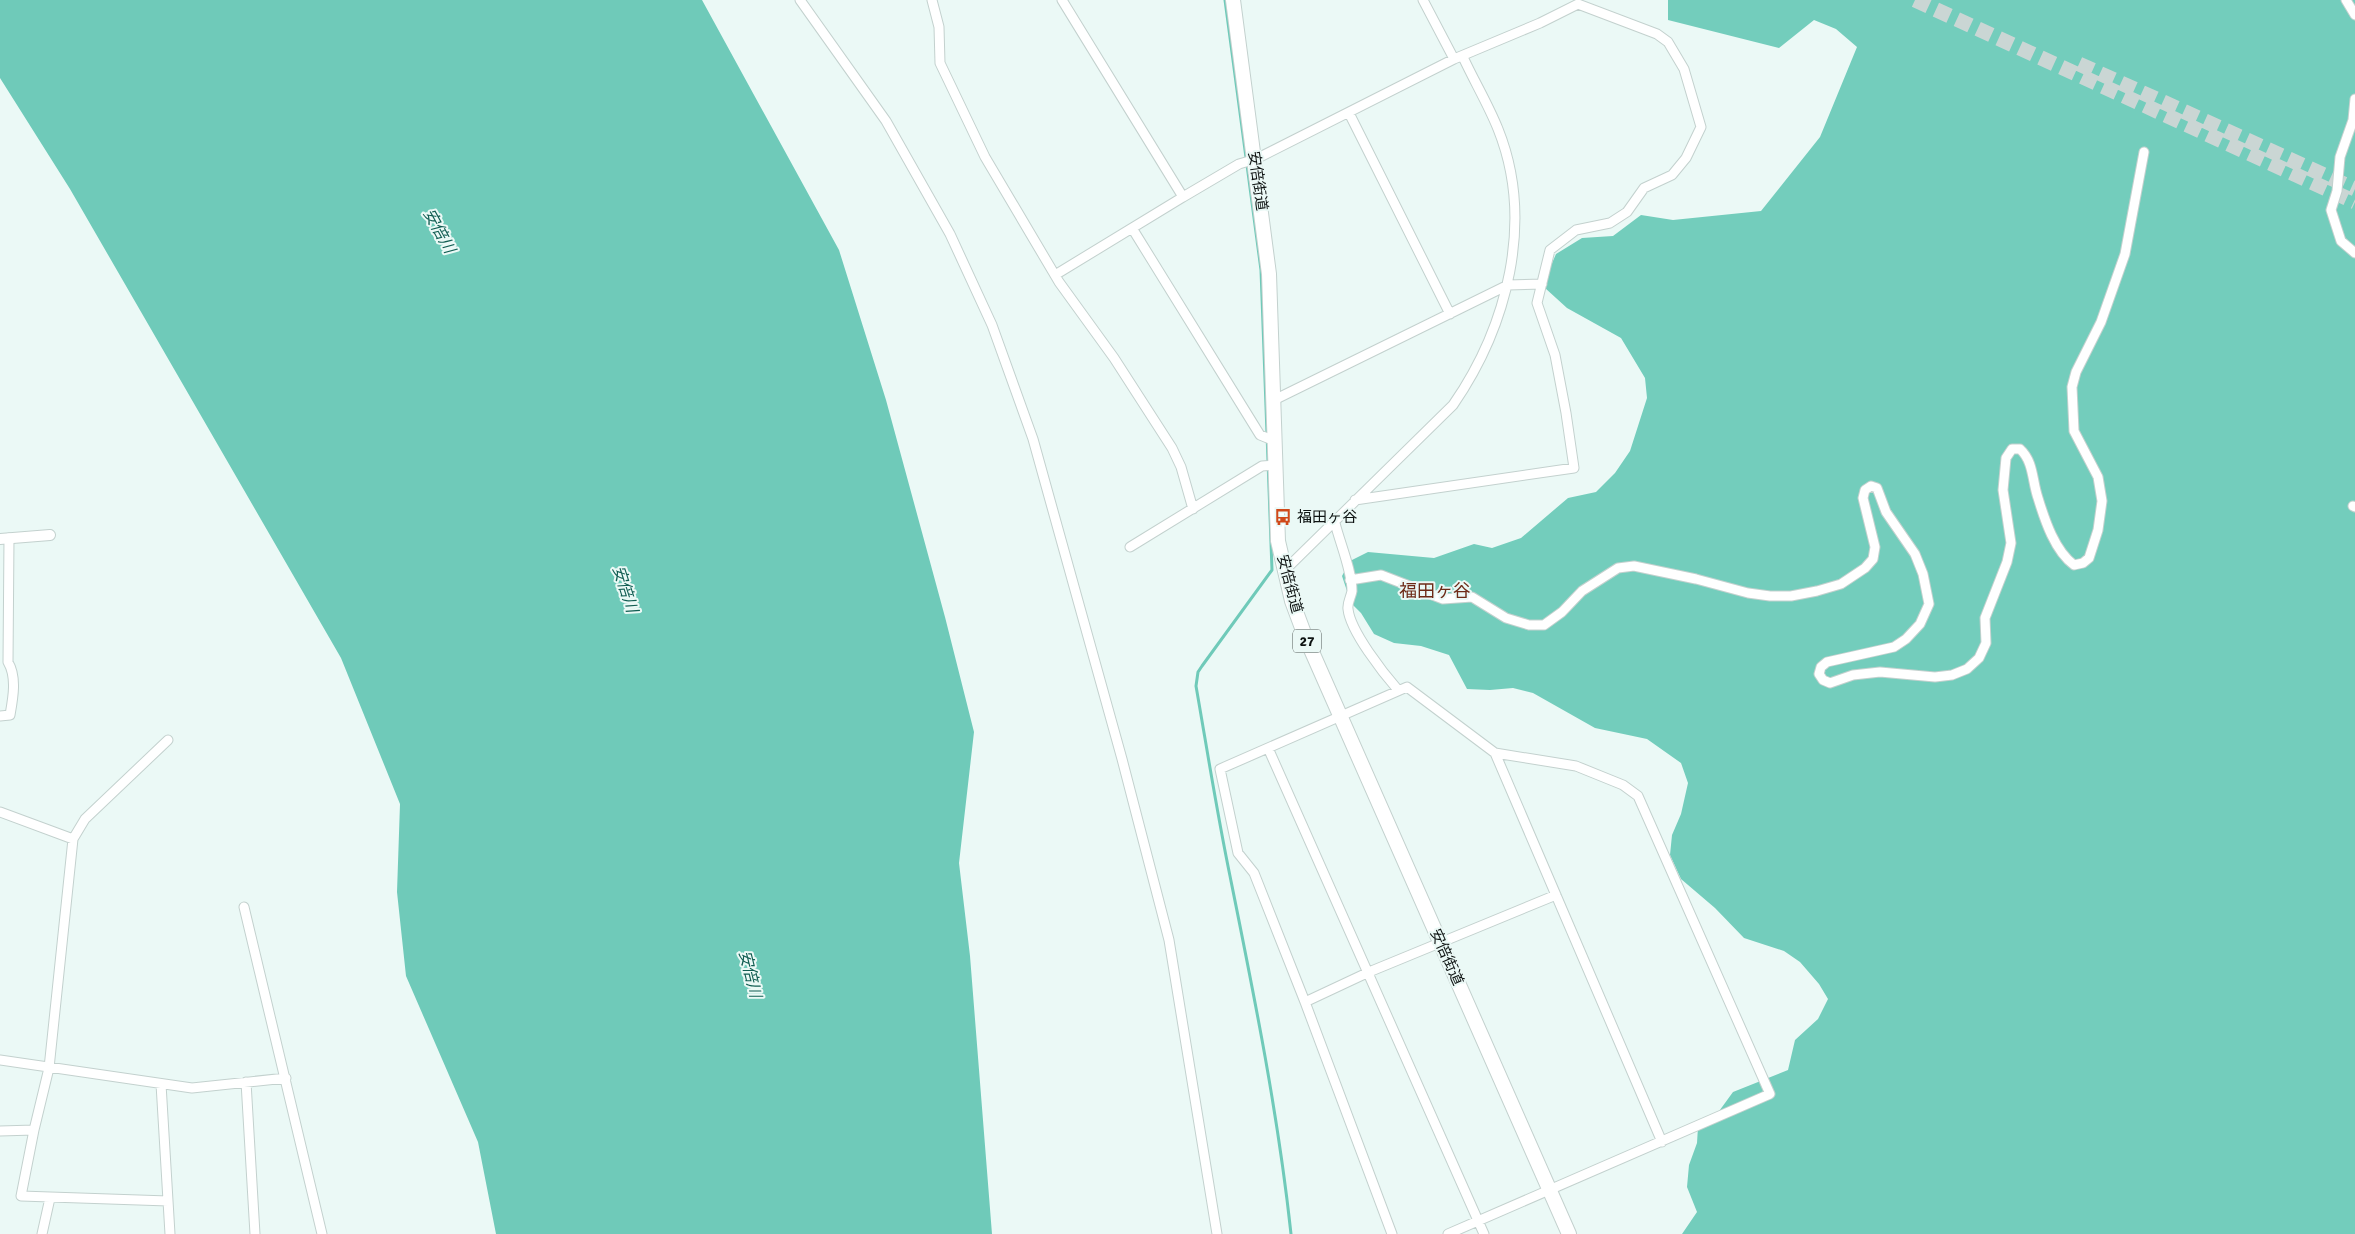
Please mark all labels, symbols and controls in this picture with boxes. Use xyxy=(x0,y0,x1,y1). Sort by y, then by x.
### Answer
street label: 安倍街道 xyxy=(1245,150,1271,212)
water label: 安倍川 xyxy=(419,205,460,259)
bus stop icon: 福田ヶ谷 xyxy=(1273,507,1293,527)
place label: 福田ヶ谷 xyxy=(1297,508,1357,526)
street label: 安倍街道 xyxy=(1274,553,1306,615)
water label: 安倍川 xyxy=(608,563,643,617)
district label: 福田ヶ谷 xyxy=(1399,580,1471,602)
road number: 27 xyxy=(1293,630,1321,652)
street label: 安倍街道 xyxy=(1427,926,1467,988)
water label: 安倍川 xyxy=(734,948,766,1002)

